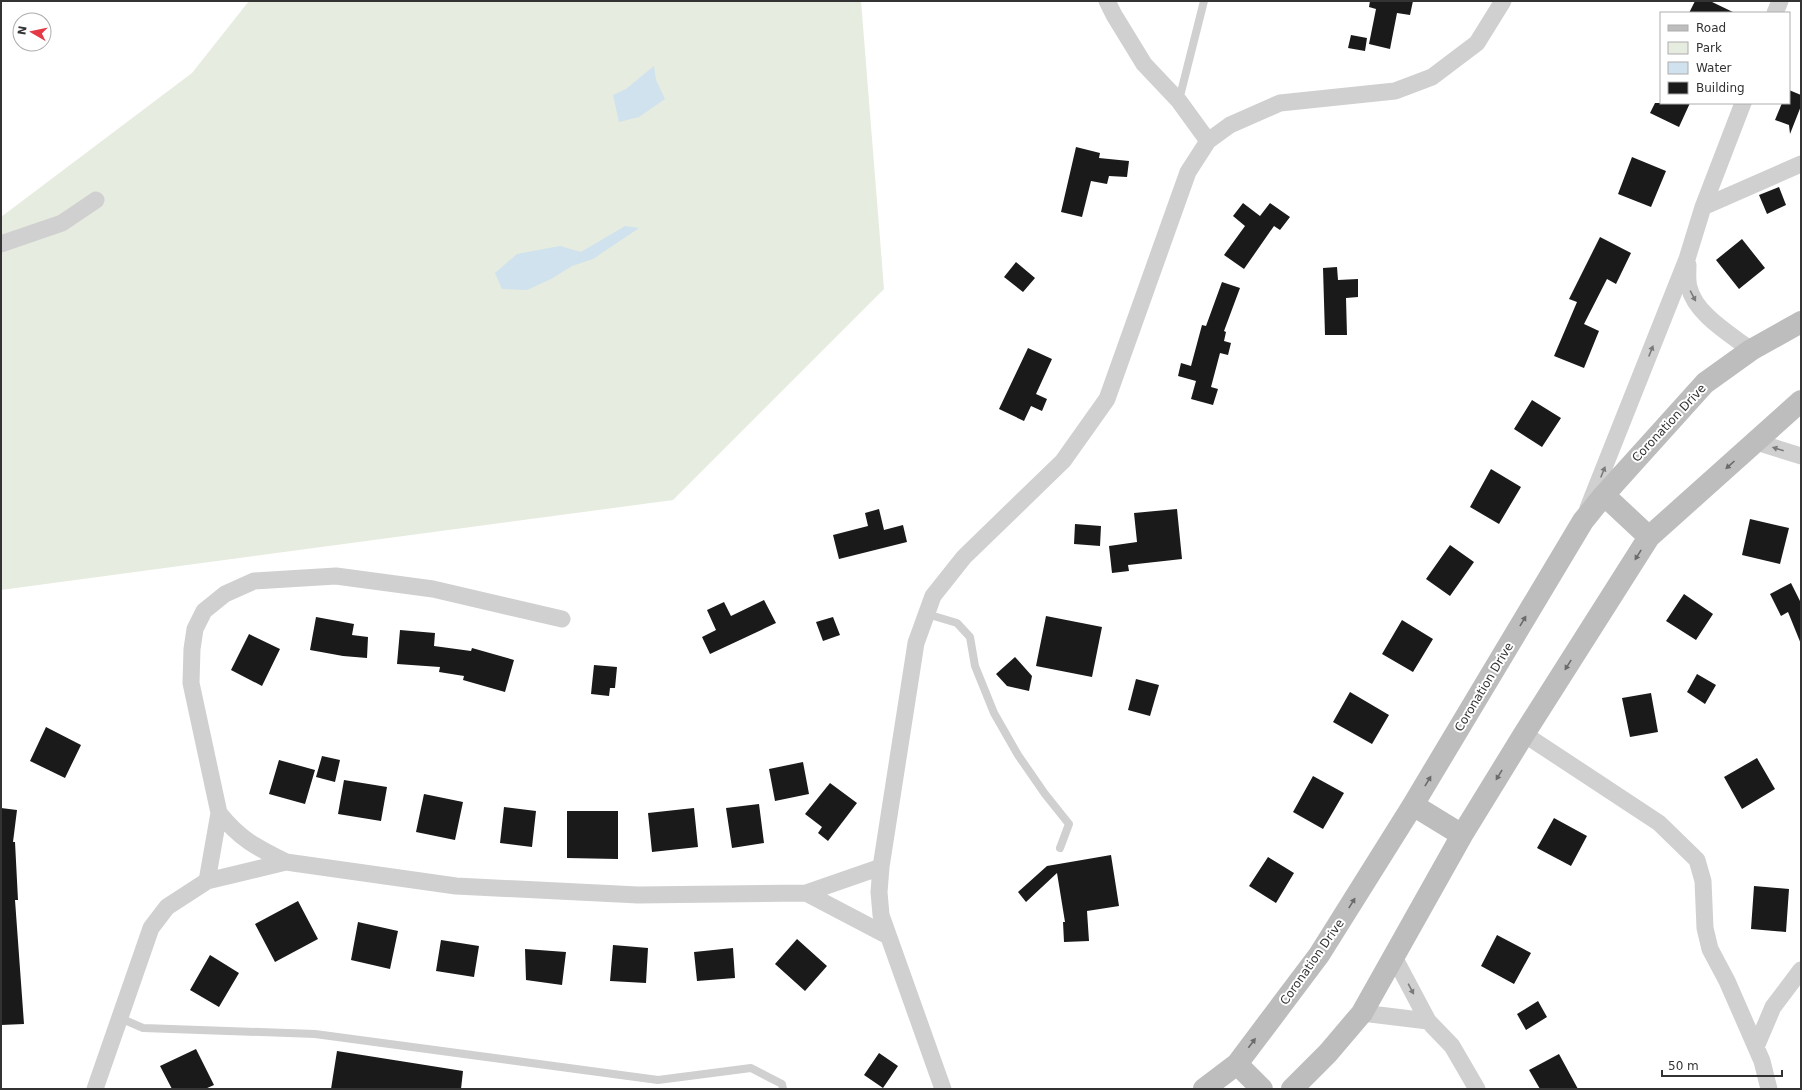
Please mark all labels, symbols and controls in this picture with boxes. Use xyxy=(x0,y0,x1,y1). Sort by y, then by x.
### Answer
north arrow xyxy=(12,12,52,52)
legend xyxy=(1660,12,1790,104)
text: Road xyxy=(1696,21,1726,35)
text: N xyxy=(15,25,30,36)
text: Park xyxy=(1696,41,1722,55)
text: Water xyxy=(1696,61,1732,75)
text: Building xyxy=(1696,81,1745,95)
one-way arrow xyxy=(1690,291,1697,302)
one-way arrow xyxy=(1648,344,1654,356)
street label: Coronation Drive xyxy=(1629,381,1709,465)
one-way arrow xyxy=(1772,446,1784,452)
one-way arrow xyxy=(1725,460,1735,469)
one-way arrow xyxy=(1600,465,1606,477)
one-way arrow xyxy=(1634,549,1641,561)
one-way arrow xyxy=(1520,615,1527,627)
street label: Coronation Drive xyxy=(1452,640,1516,734)
one-way arrow xyxy=(1564,660,1572,670)
one-way arrow xyxy=(1495,770,1503,780)
one-way arrow xyxy=(1424,775,1431,787)
one-way arrow xyxy=(1348,898,1356,908)
street label: Coronation Drive xyxy=(1277,916,1347,1008)
one-way arrow xyxy=(1408,983,1414,995)
one-way arrow xyxy=(1248,1038,1257,1049)
scale bar xyxy=(1662,1052,1782,1078)
text: 50 m xyxy=(1668,1059,1699,1073)

